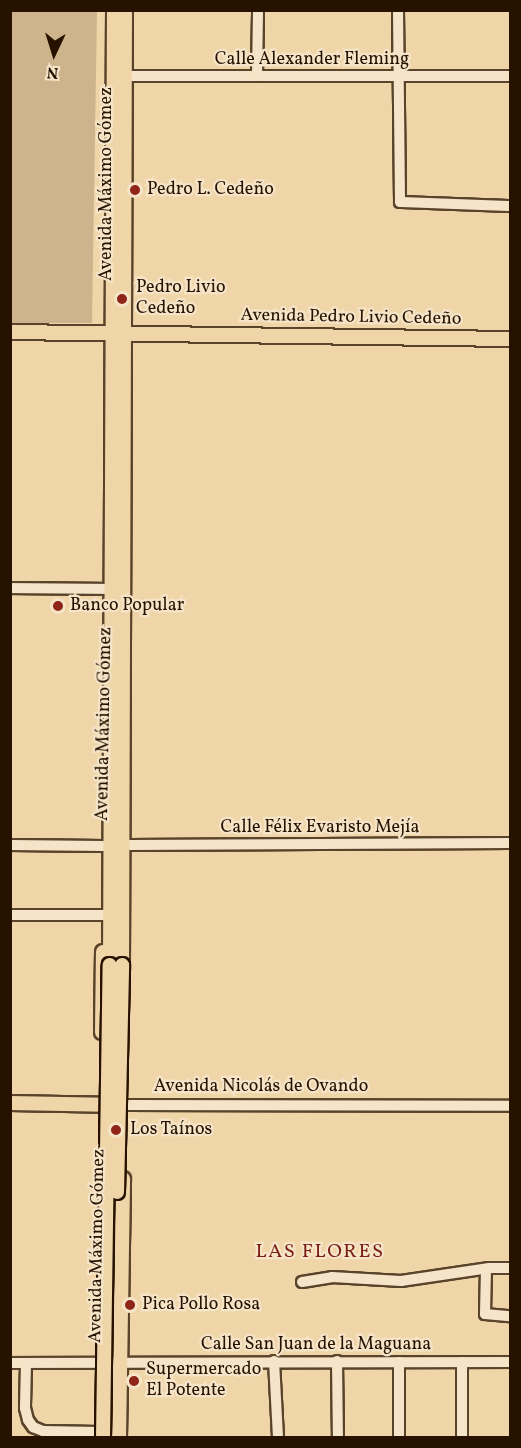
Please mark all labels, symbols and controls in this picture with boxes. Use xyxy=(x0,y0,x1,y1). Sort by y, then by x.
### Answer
north arrow xyxy=(24,24,84,84)
street label: Calle Alexander Fleming xyxy=(215,49,409,71)
text: N xyxy=(46,61,59,83)
street label: Avenida Máximo Gómez xyxy=(96,87,118,281)
place label: Pedro L. Cedeño xyxy=(147,179,274,201)
marker: Pedro L. Cedeño xyxy=(128,183,142,197)
place label: Pedro Livio Cedeño xyxy=(136,278,225,320)
marker: Pedro Livio Cedeño xyxy=(113,290,131,308)
street label: Avenida Pedro Livio Cedeño xyxy=(240,305,462,331)
place label: Banco Popular xyxy=(70,595,184,617)
marker: Banco Popular xyxy=(51,599,65,613)
street label: Avenida Máximo Gómez xyxy=(93,627,117,821)
street label: Calle Félix Evaristo Mejía xyxy=(221,817,419,839)
street label: Avenida Nicolás de Ovando xyxy=(154,1076,368,1098)
place label: Los Taínos xyxy=(130,1119,213,1141)
marker: Los Taínos xyxy=(107,1121,125,1139)
street label: Avenida Máximo Gómez xyxy=(86,1149,110,1343)
district label: LAS FLORES xyxy=(255,1240,385,1264)
place label: Pica Pollo Rosa xyxy=(142,1294,260,1316)
marker: Pica Pollo Rosa xyxy=(123,1298,137,1312)
street label: Calle San Juan de la Maguana xyxy=(201,1334,431,1356)
place label: Supermercado El Potente xyxy=(146,1360,261,1402)
marker: Supermercado El Potente xyxy=(127,1374,141,1388)

